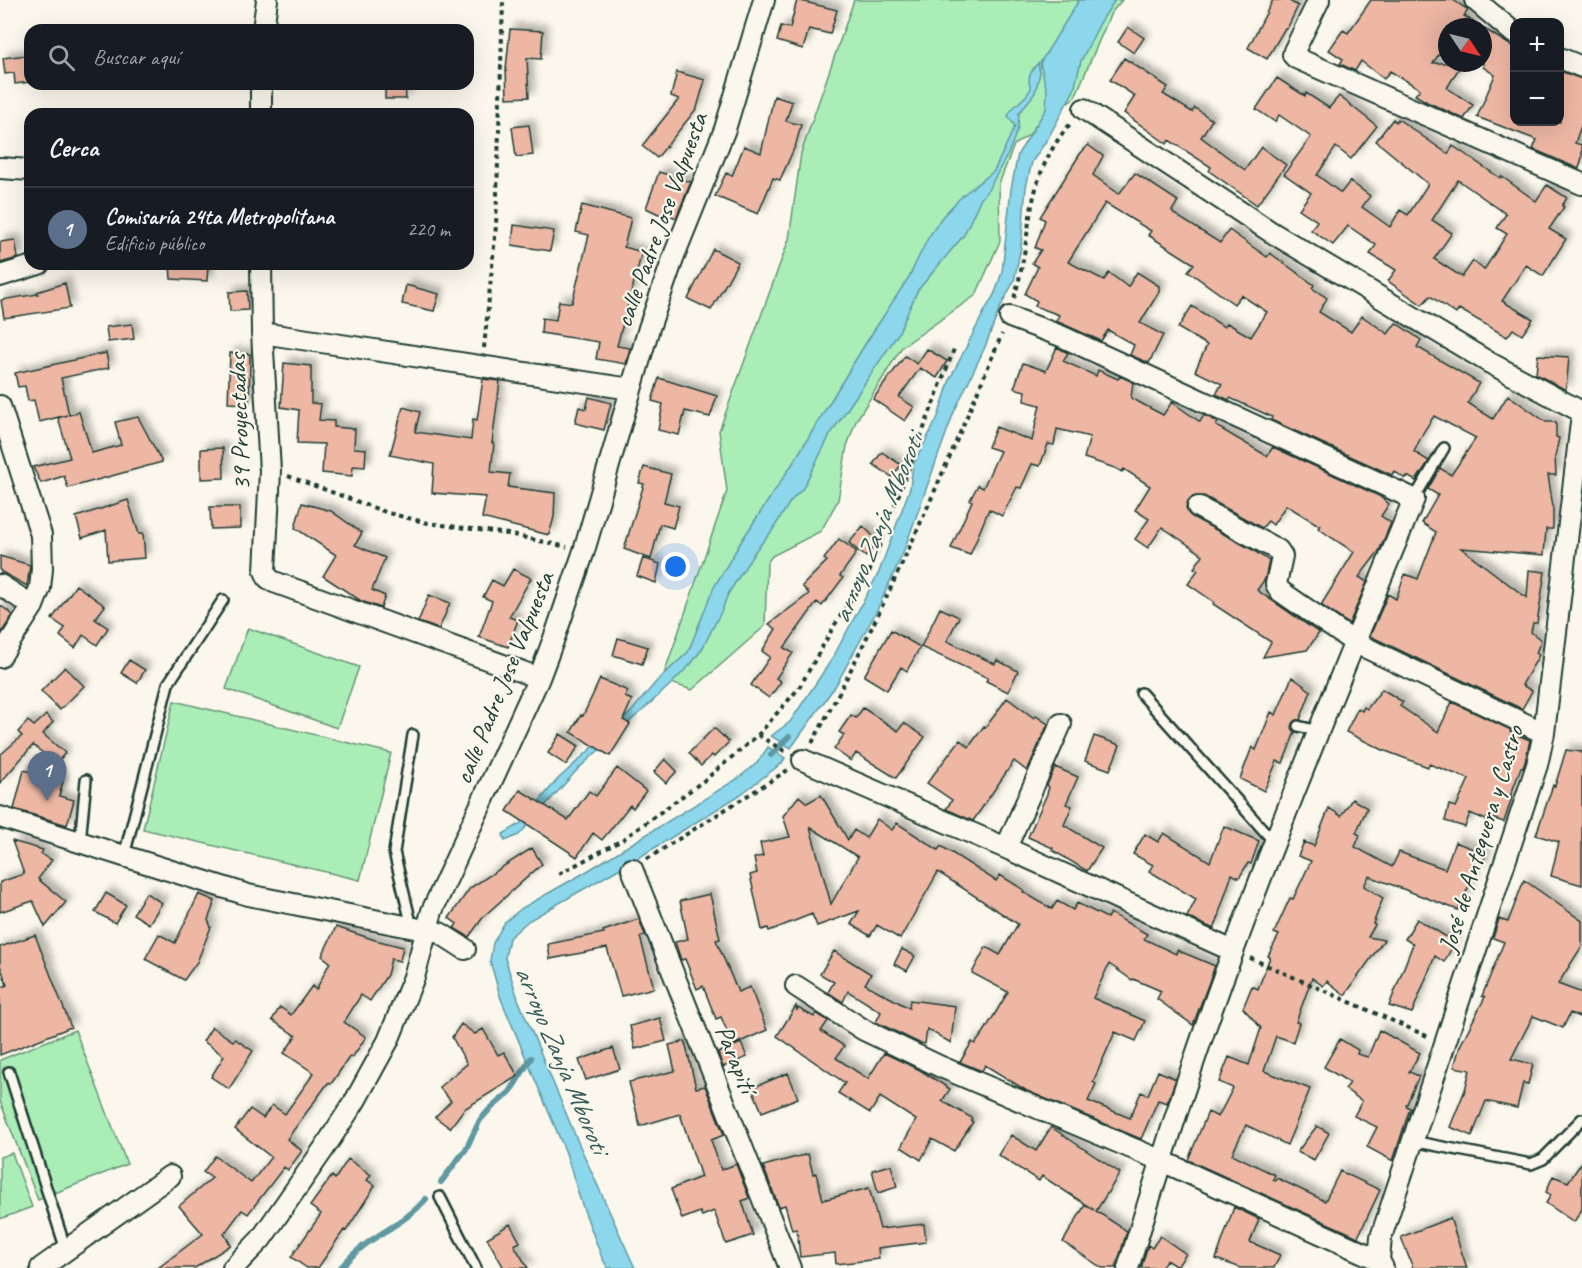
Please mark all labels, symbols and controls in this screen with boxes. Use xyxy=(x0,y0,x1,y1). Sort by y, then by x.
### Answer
north arrow xyxy=(1438,18,1492,72)
map controls xyxy=(1510,18,1564,126)
button: + xyxy=(1510,18,1564,72)
search box xyxy=(24,24,474,90)
icon: search xyxy=(45,41,78,74)
text: Buscar aquí xyxy=(93,43,179,71)
button: − xyxy=(1510,72,1564,126)
street label: calle Padre Jose Valpuesta xyxy=(607,107,716,332)
text: Cerca xyxy=(48,131,98,164)
text: Comisaría 24ta Metropolitana xyxy=(105,203,334,231)
text: 1 xyxy=(63,217,72,242)
text: 220 m xyxy=(407,217,450,242)
text: Edificio público xyxy=(105,231,204,256)
street label: 39 Proyectadas xyxy=(220,351,258,491)
water label: arroyo Zanja Mboroti xyxy=(824,424,933,628)
your location xyxy=(661,552,690,581)
street label: calle Padre Jose Valpuesta xyxy=(446,566,562,789)
street label: José de Antequera y Castro xyxy=(1430,720,1532,958)
pin: 1 xyxy=(28,752,66,801)
water label: arroyo Zanja Mboroti xyxy=(507,960,619,1163)
street label: Parapití xyxy=(708,1020,766,1103)

